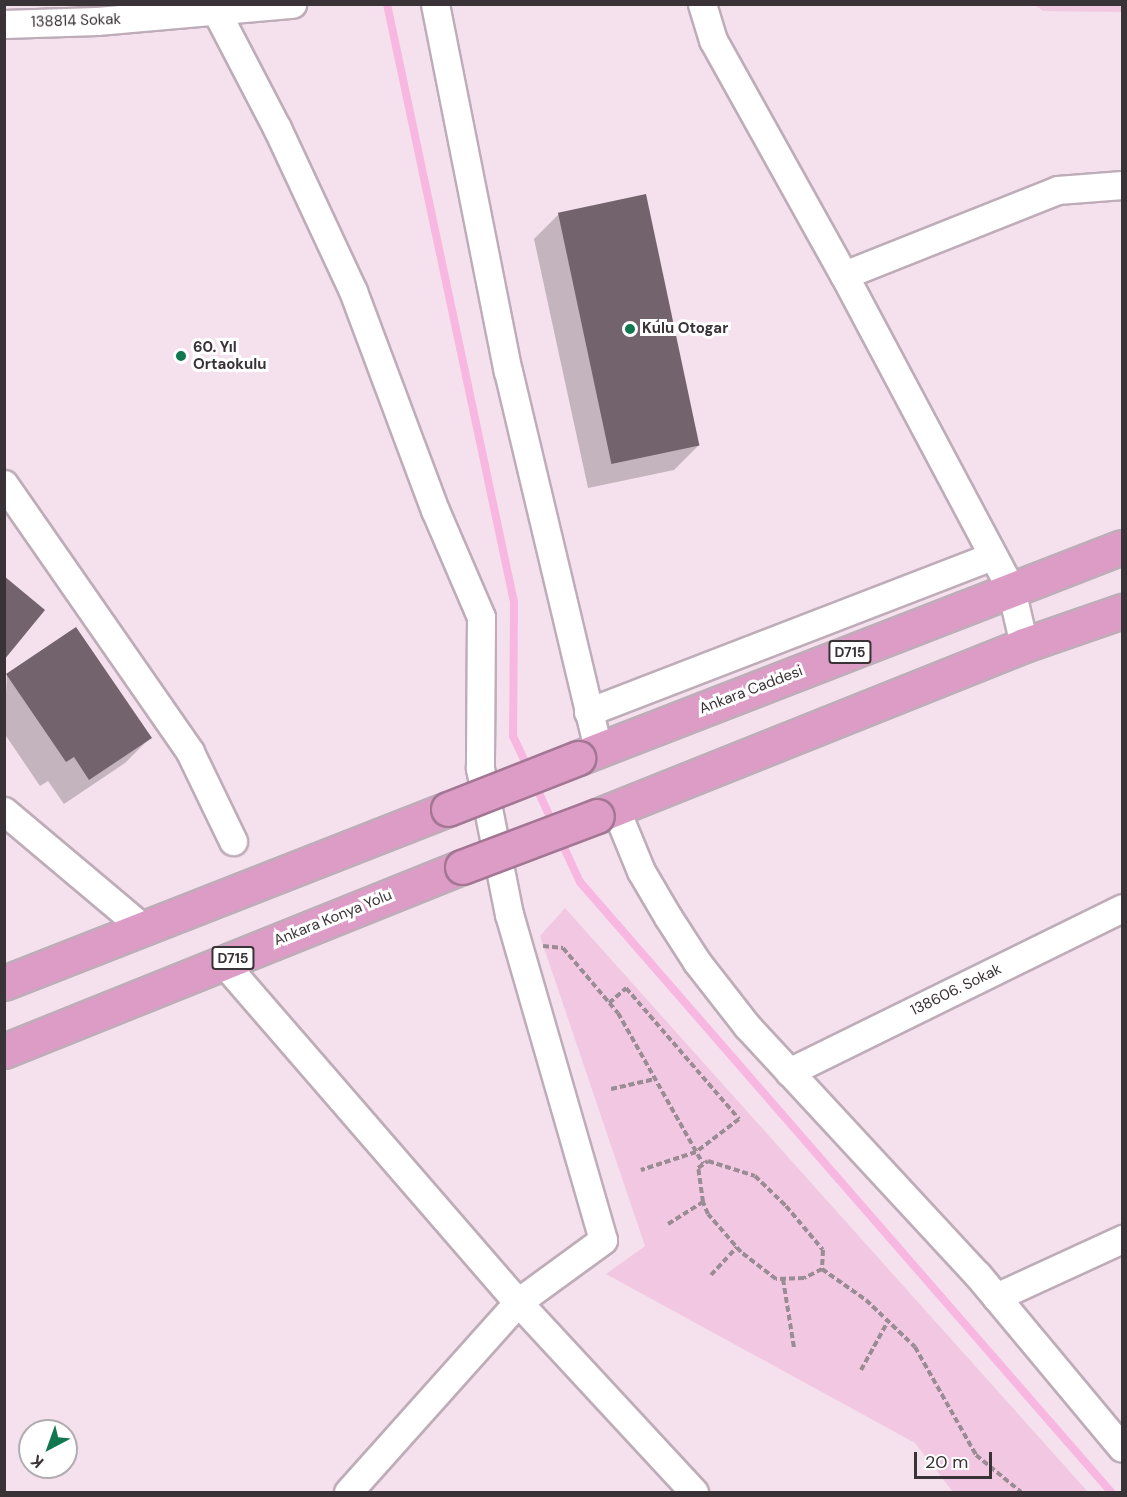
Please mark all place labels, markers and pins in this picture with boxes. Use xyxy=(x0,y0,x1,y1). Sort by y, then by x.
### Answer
place label: Kulu Otogar xyxy=(642,320,728,338)
marker: Kulu Otogar xyxy=(623,322,637,336)
place label: 60. Yıl Ortaokulu xyxy=(193,338,266,373)
marker: 60. Yıl Ortaokulu xyxy=(174,349,188,363)

